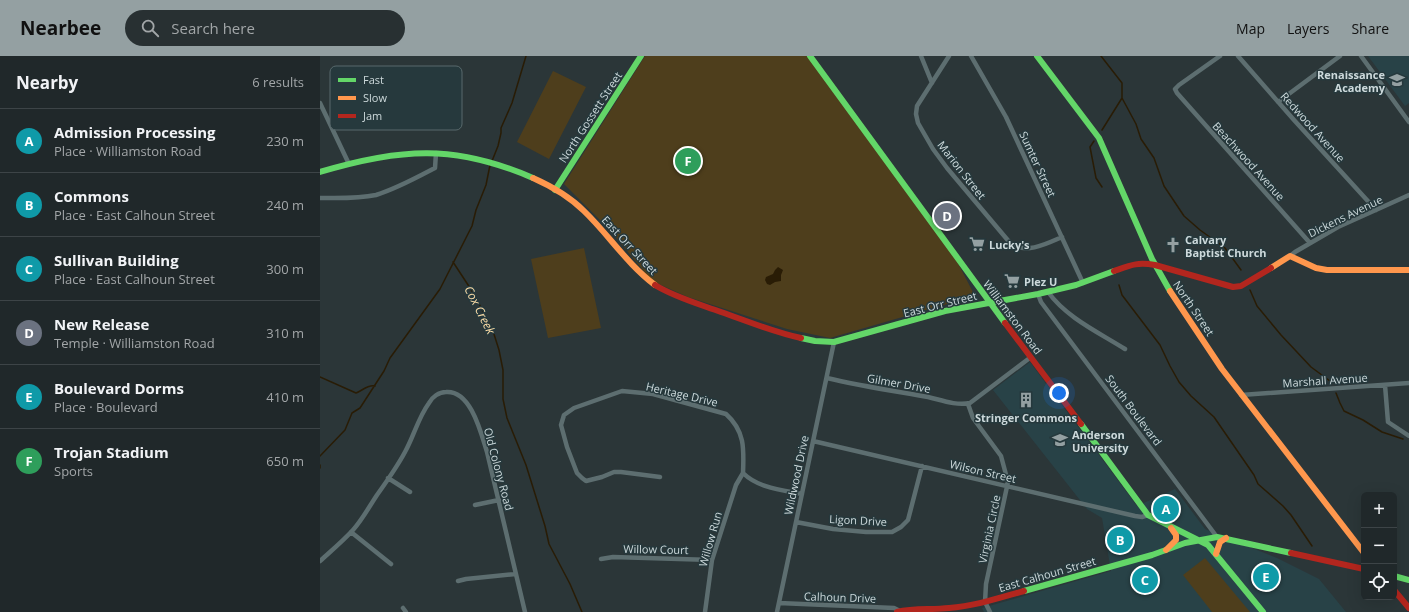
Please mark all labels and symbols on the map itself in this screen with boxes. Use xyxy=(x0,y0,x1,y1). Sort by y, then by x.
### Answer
legend xyxy=(330,66,462,130)
place label: Renaissance Academy xyxy=(1317,67,1386,95)
street label: North Gossett Street xyxy=(555,69,625,165)
school or university icon: Renaissance Academy xyxy=(1388,71,1406,89)
text: Fast xyxy=(363,72,384,87)
street label: Redwood Avenue xyxy=(1278,89,1348,165)
text: Slow xyxy=(363,90,387,105)
text: Jam xyxy=(362,108,382,123)
street label: Beachwood Avenue xyxy=(1210,118,1288,204)
street label: Sumter Street xyxy=(1016,129,1060,199)
street label: Marion Street xyxy=(934,138,990,202)
pin: F xyxy=(675,146,701,176)
street label: Dickens Avenue xyxy=(1305,191,1385,241)
pin: D xyxy=(934,201,960,231)
street label: East Orr Street xyxy=(599,212,661,278)
place label: Calvary Baptist Church xyxy=(1185,232,1267,260)
supermarket icon: Lucky's xyxy=(968,235,986,253)
church icon: Calvary Baptist Church xyxy=(1164,236,1182,254)
place label: Lucky's xyxy=(989,237,1030,252)
supermarket icon: Plez U xyxy=(1003,272,1021,290)
place label: Plez U xyxy=(1024,274,1057,289)
street label: Williamston Road xyxy=(980,277,1046,357)
street label: North Street xyxy=(1170,277,1218,339)
water label: Cox Creek xyxy=(461,283,500,338)
street label: East Orr Street xyxy=(902,288,978,320)
street label: Gilmer Drive xyxy=(866,370,932,396)
street label: Marshall Avenue xyxy=(1282,370,1368,390)
street label: South Boulevard xyxy=(1102,371,1166,449)
street label: Heritage Drive xyxy=(644,378,720,410)
your location xyxy=(1049,383,1069,403)
building icon: Stringer Commons xyxy=(1017,391,1035,409)
place label: Stringer Commons xyxy=(975,410,1077,425)
street label: Old Colony Road xyxy=(481,426,517,512)
place label: Anderson University xyxy=(1072,427,1129,455)
school or university icon: Anderson University xyxy=(1051,431,1069,449)
street label: Wildwood Drive xyxy=(780,434,812,516)
street label: Wilson Street xyxy=(948,456,1018,486)
street label: Virginia Circle xyxy=(974,493,1004,565)
pin: A xyxy=(1153,494,1179,524)
street label: Willow Run xyxy=(695,510,725,568)
street label: Ligon Drive xyxy=(829,511,887,529)
pin: B xyxy=(1107,525,1133,555)
street label: Willow Court xyxy=(623,541,689,557)
street label: East Calhoun Street xyxy=(997,553,1097,595)
pin: E xyxy=(1253,562,1279,592)
pin: C xyxy=(1132,565,1158,595)
street label: Calhoun Drive xyxy=(804,588,876,606)

